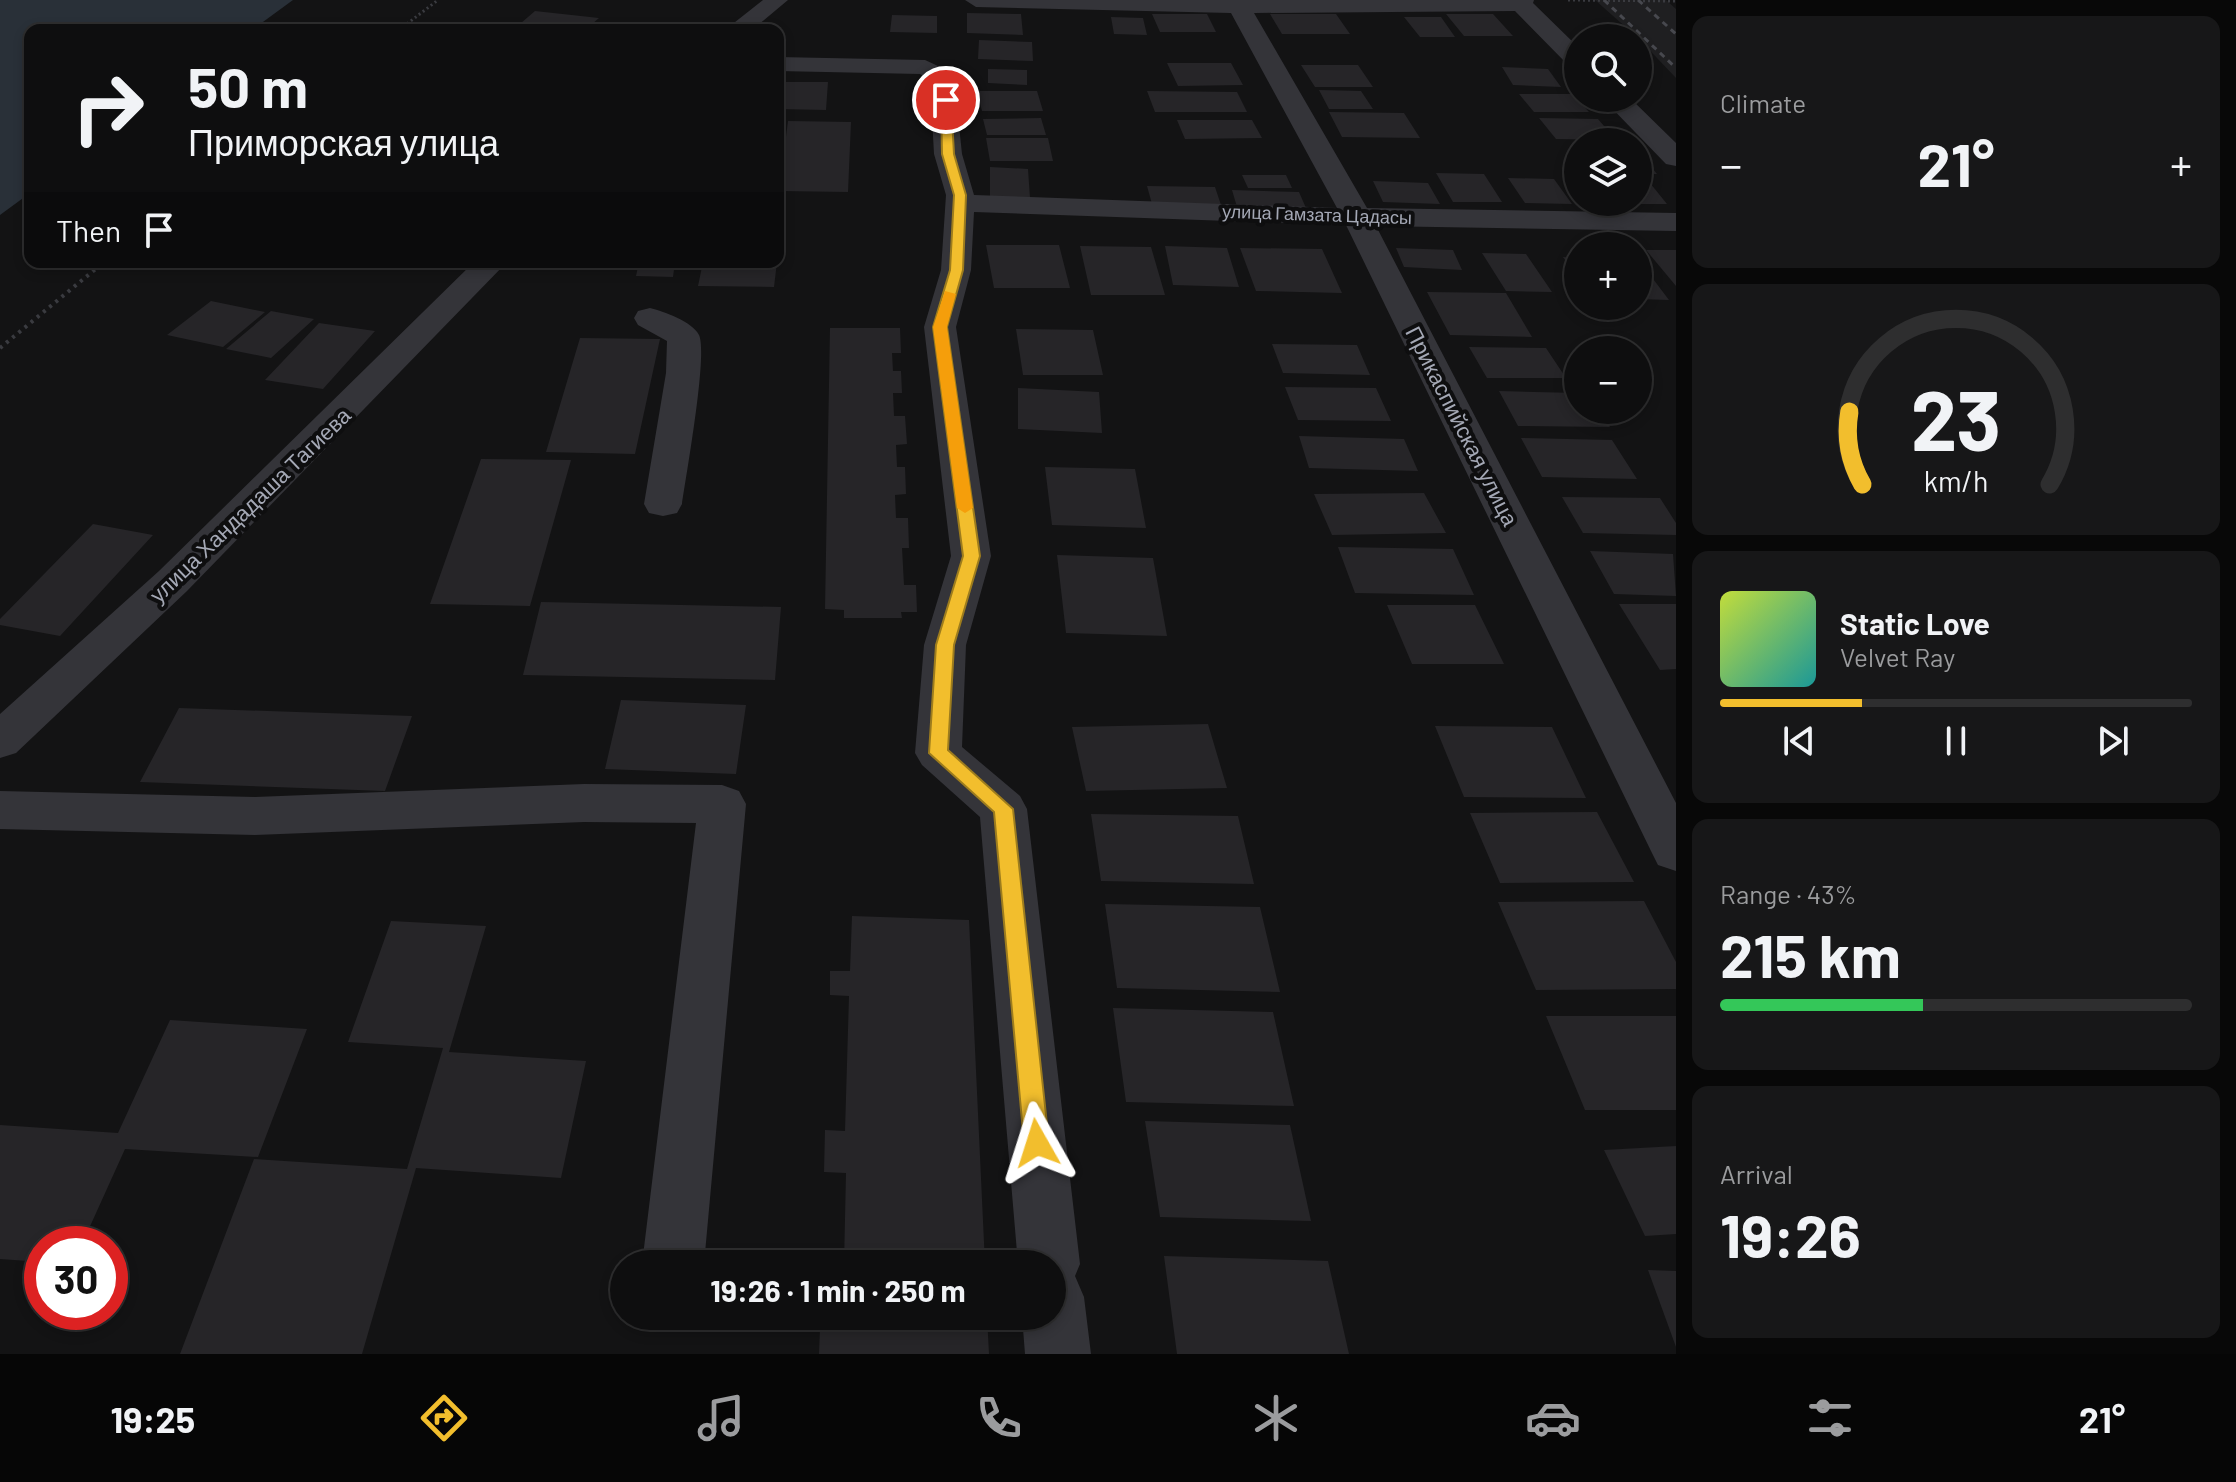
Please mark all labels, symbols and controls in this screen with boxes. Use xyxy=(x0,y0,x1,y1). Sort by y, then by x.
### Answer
map controls xyxy=(1564,24,1652,424)
button: search xyxy=(1564,24,1652,112)
text: 50 m xyxy=(188,52,308,119)
icon: right xyxy=(56,56,160,160)
pin xyxy=(912,66,980,134)
icon: arrive xyxy=(924,78,968,122)
text: Climate xyxy=(1720,87,1806,118)
text: Приморская улица xyxy=(188,120,499,163)
text: 21° xyxy=(1917,127,1995,199)
button: layers xyxy=(1564,128,1652,216)
text: − xyxy=(1720,137,1742,190)
text: + xyxy=(2170,137,2192,190)
street label: улица Гамзата Цадасы xyxy=(1222,200,1412,228)
icon: arrive xyxy=(137,208,181,252)
text: Then xyxy=(56,212,121,248)
button: + xyxy=(1564,232,1652,320)
street label: Прикаспийская улица xyxy=(1400,321,1525,531)
button: − xyxy=(1564,336,1652,424)
text: 23 xyxy=(1911,368,2001,468)
street label: улица Хандадаша Тагиева xyxy=(143,401,356,608)
text: km/h xyxy=(1924,464,1988,499)
text: Static Love xyxy=(1840,605,1990,641)
text: Velvet Ray xyxy=(1840,641,1955,672)
icon: previous xyxy=(1777,719,1821,763)
icon: pause xyxy=(1934,719,1978,763)
icon: next xyxy=(2091,719,2135,763)
text: Range · 43% xyxy=(1720,878,1857,909)
text: 215 km xyxy=(1720,918,1901,990)
position arrow xyxy=(995,1101,1079,1185)
text: Arrival xyxy=(1720,1158,1793,1189)
text: 19:26 xyxy=(1720,1198,1861,1270)
speed limit sign: 30 xyxy=(24,1226,128,1330)
text: 19:26 · 1 min · 250 m xyxy=(710,1272,966,1308)
icon: directions xyxy=(416,1390,472,1446)
icon: music xyxy=(693,1390,749,1446)
icon: phone xyxy=(971,1390,1027,1446)
icon: climate xyxy=(1248,1390,1304,1446)
icon: car xyxy=(1525,1390,1581,1446)
icon: filters xyxy=(1802,1390,1858,1446)
text: 19:25 xyxy=(111,1397,195,1440)
text: 21° xyxy=(2079,1397,2125,1440)

